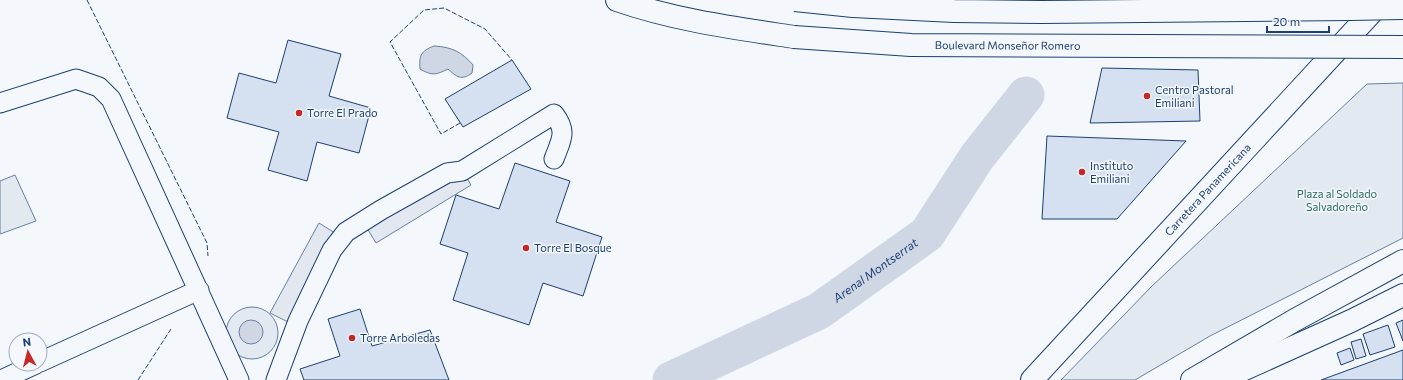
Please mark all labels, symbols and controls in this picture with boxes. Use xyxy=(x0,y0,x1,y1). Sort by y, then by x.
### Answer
scale bar xyxy=(1267,8,1329,34)
text: 20 m xyxy=(1273,14,1300,28)
street label: Boulevard Monseñor Romero xyxy=(935,38,1081,52)
place label: Centro Pastoral Emiliani xyxy=(1155,83,1234,109)
marker: Centro Pastoral Emiliani xyxy=(1142,91,1152,101)
place label: Torre El Prado xyxy=(307,106,378,119)
marker: Torre El Prado xyxy=(294,108,304,118)
street label: Carretera Panamericana xyxy=(1162,141,1253,238)
place label: Instituto Emiliani xyxy=(1090,159,1134,185)
marker: Instituto Emiliani xyxy=(1077,167,1087,177)
park label: Plaza al Soldado Salvadoreño xyxy=(1297,187,1378,213)
water label: Arenal Montserrat xyxy=(829,234,921,305)
place label: Torre El Bosque xyxy=(534,241,612,254)
marker: Torre El Bosque xyxy=(521,243,531,253)
place label: Torre Arboledas xyxy=(360,331,440,344)
north arrow xyxy=(8,332,48,372)
marker: Torre Arboledas xyxy=(347,333,357,343)
text: N xyxy=(22,335,32,349)

